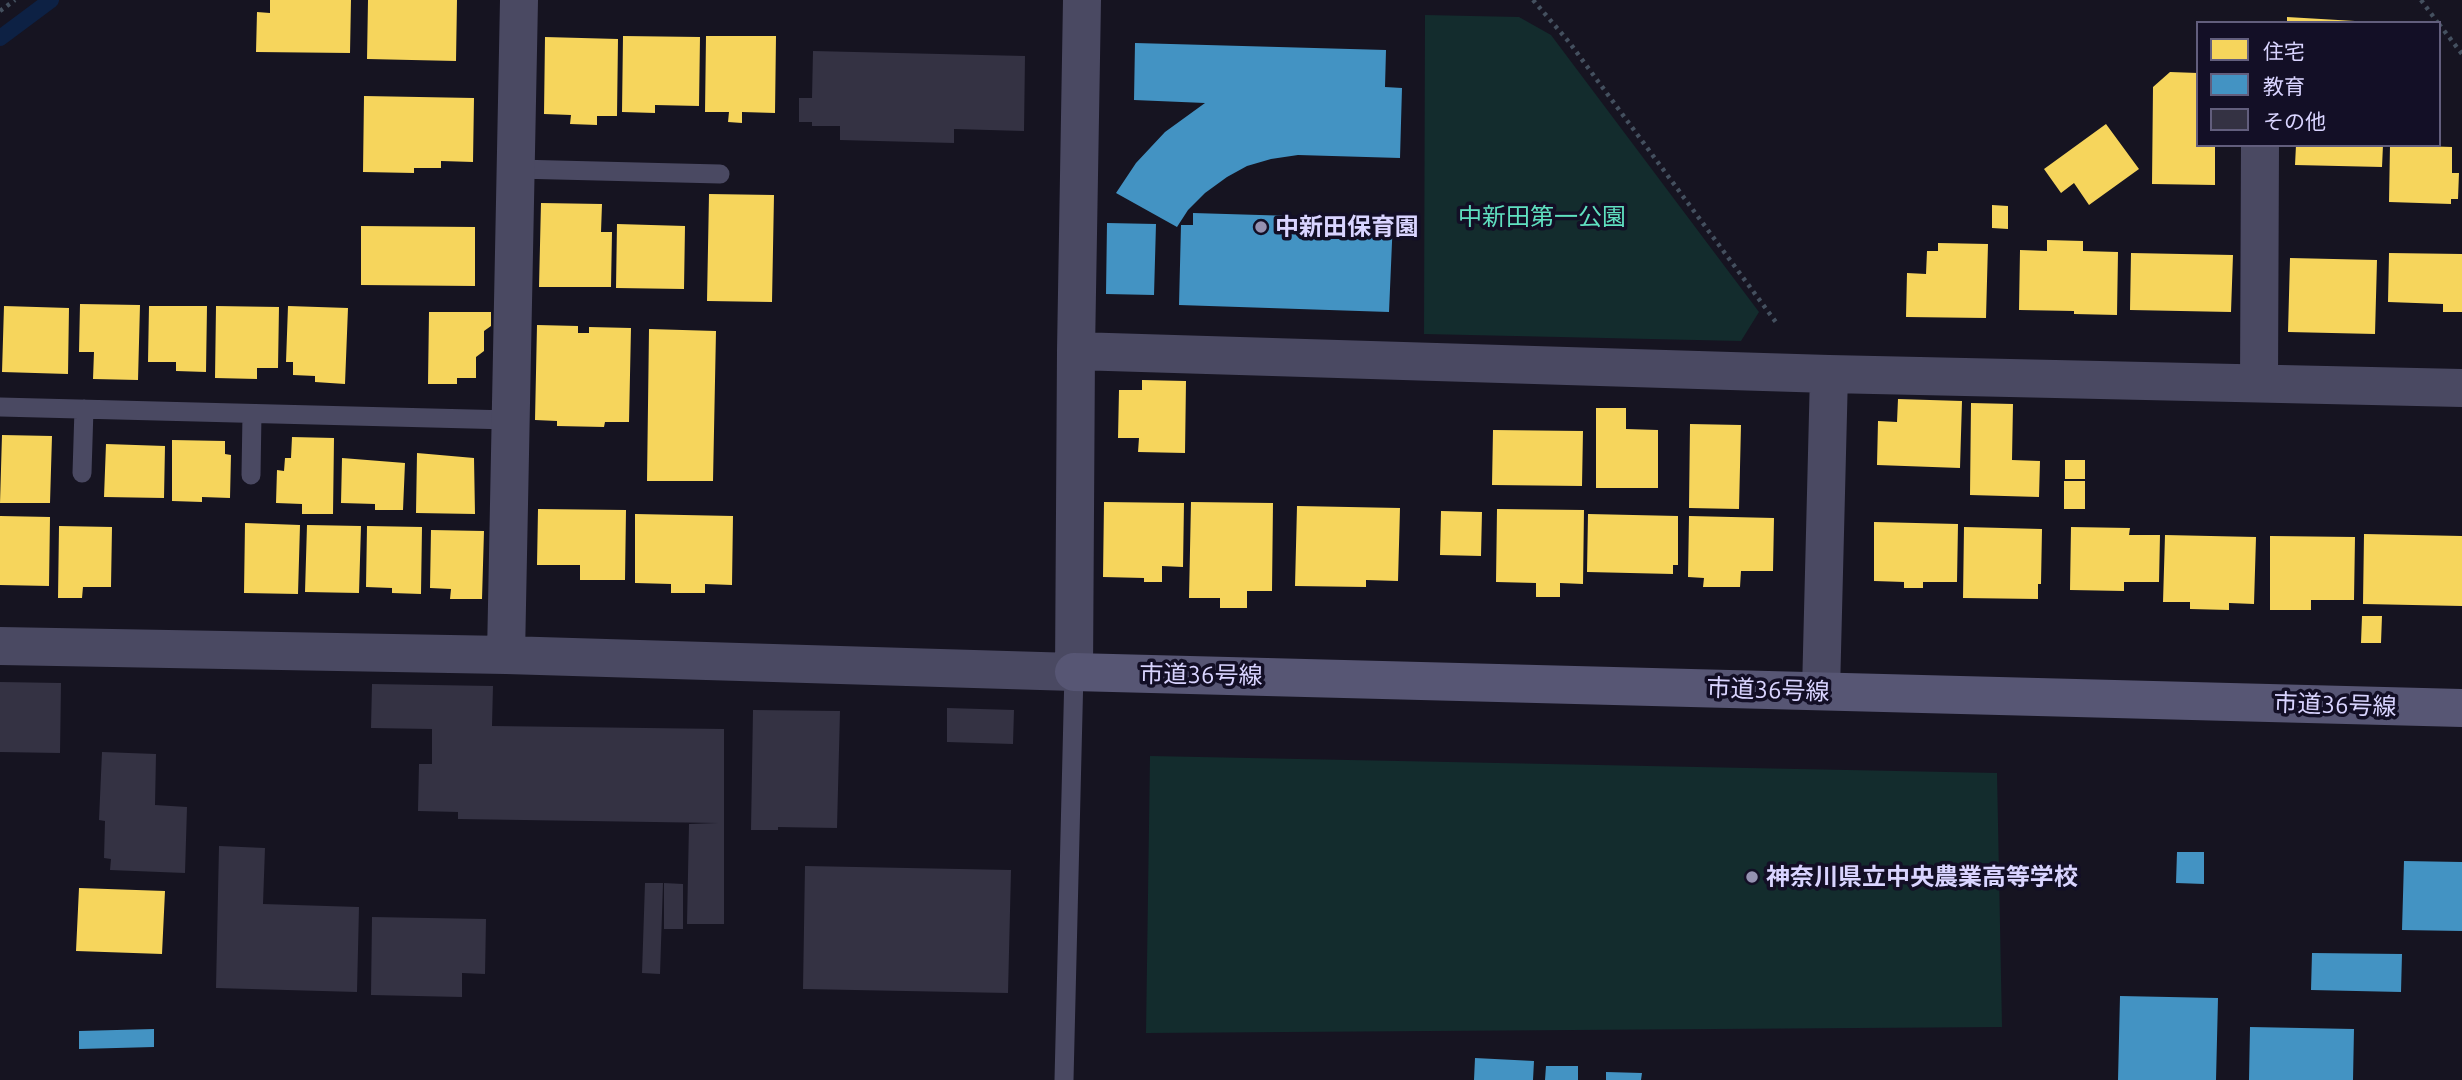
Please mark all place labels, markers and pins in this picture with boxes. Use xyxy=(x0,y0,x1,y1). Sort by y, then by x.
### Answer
place label: 中新田保育園 xyxy=(1275,213,1419,241)
marker: 中新田保育園 xyxy=(1253,219,1269,235)
place label: 神奈川県立中央農業高等学校 xyxy=(1766,863,2078,891)
marker: 神奈川県立中央農業高等学校 xyxy=(1744,869,1760,885)

